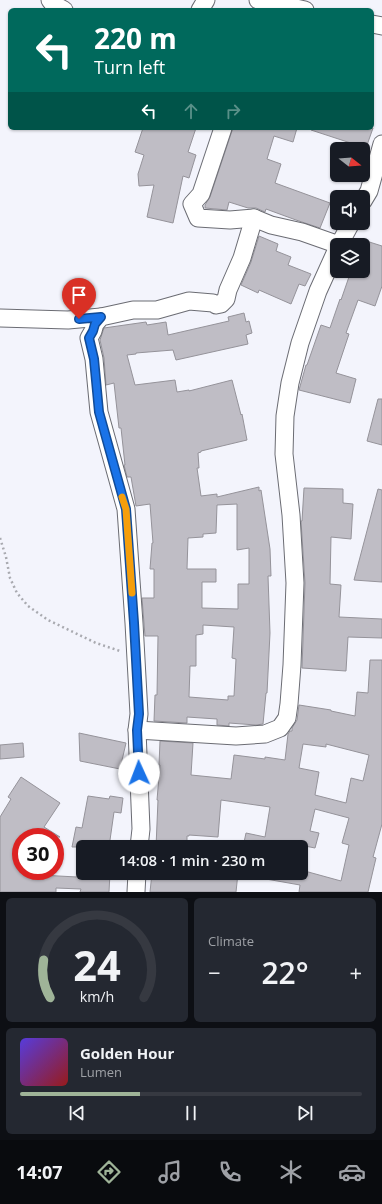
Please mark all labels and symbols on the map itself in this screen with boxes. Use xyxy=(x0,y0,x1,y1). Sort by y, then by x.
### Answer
north arrow xyxy=(330,142,370,182)
pin xyxy=(62,278,96,319)
position arrow xyxy=(118,752,160,794)
speed limit sign: 30 xyxy=(12,828,64,880)

